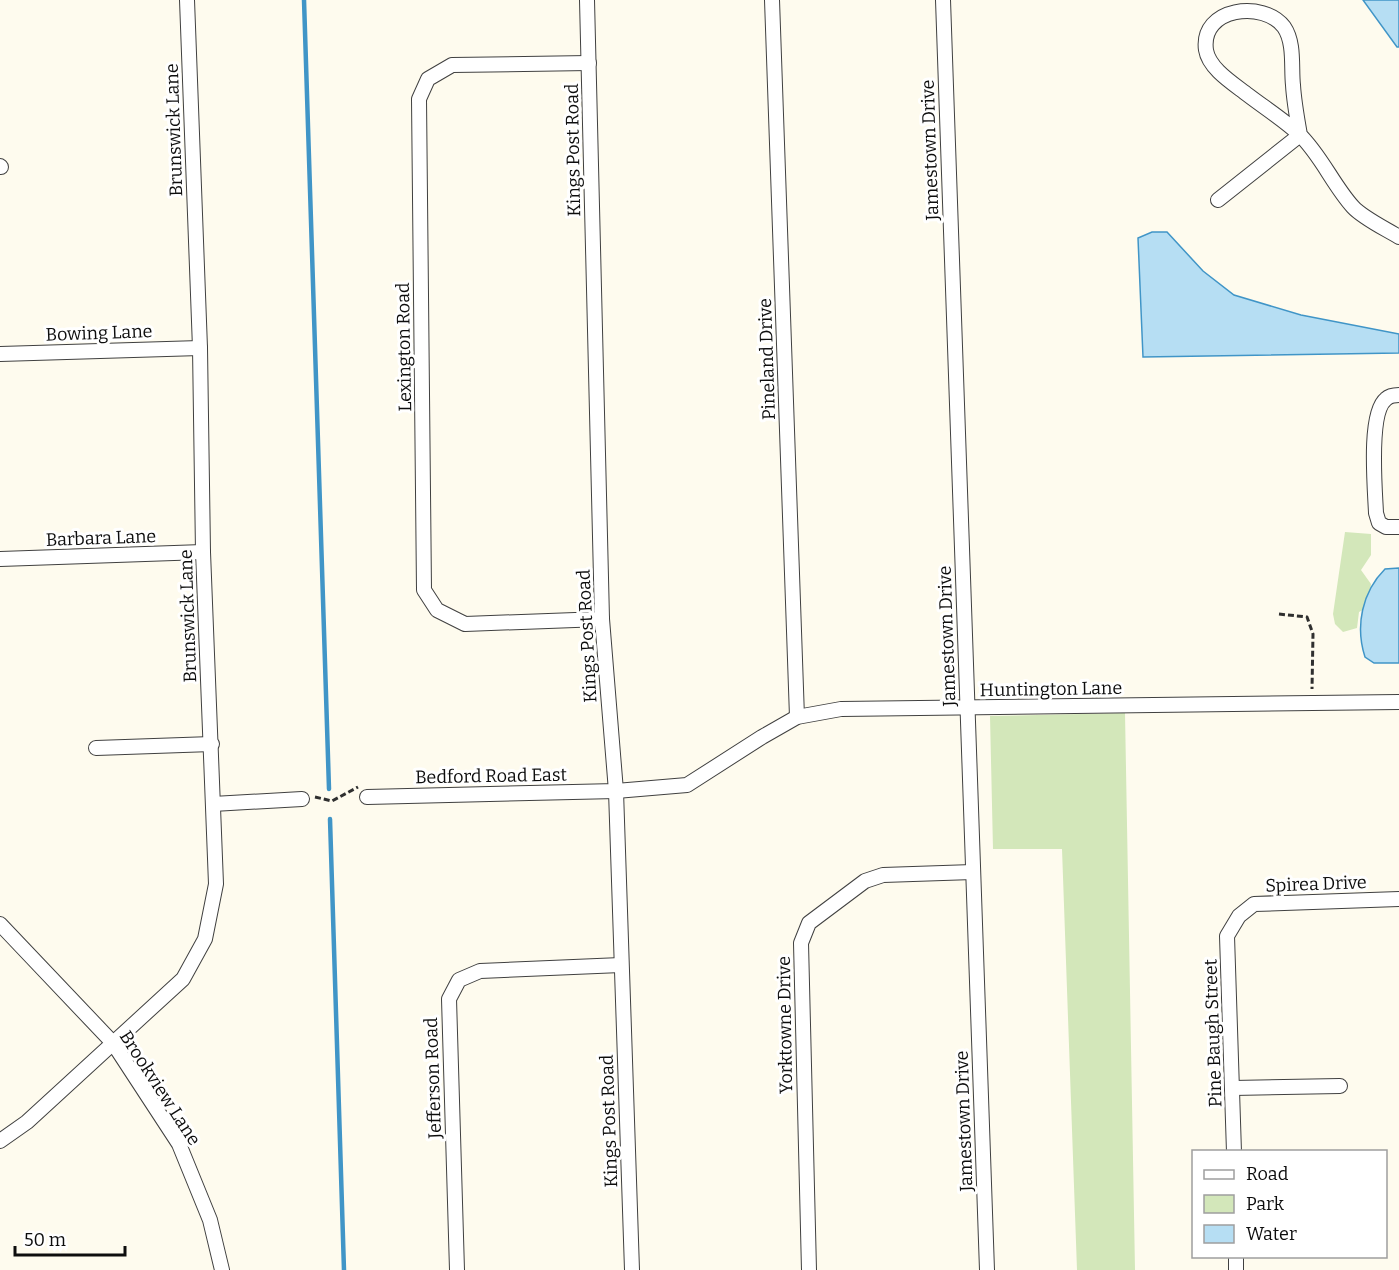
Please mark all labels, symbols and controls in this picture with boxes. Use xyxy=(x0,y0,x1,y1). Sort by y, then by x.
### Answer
street label: Brunswick Lane xyxy=(161,63,187,197)
street label: Jamestown Drive xyxy=(917,79,943,222)
street label: Kings Post Road xyxy=(561,83,585,217)
street label: Lexington Road xyxy=(392,282,416,412)
street label: Pineland Drive xyxy=(754,298,780,420)
street label: Bowing Lane xyxy=(45,320,153,346)
street label: Barbara Lane xyxy=(45,525,157,551)
street label: Brunswick Lane xyxy=(175,549,201,683)
street label: Jamestown Drive xyxy=(934,565,960,708)
street label: Kings Post Road xyxy=(573,569,601,703)
street label: Huntington Lane xyxy=(980,677,1122,701)
street label: Bedford Road East xyxy=(415,764,568,788)
street label: Spirea Drive xyxy=(1265,871,1367,897)
street label: Yorktowne Drive xyxy=(773,956,797,1094)
street label: Pine Baugh Street xyxy=(1199,958,1227,1108)
street label: Jefferson Road xyxy=(420,1017,446,1140)
street label: Brookview Lane xyxy=(115,1026,205,1150)
street label: Jamestown Drive xyxy=(951,1050,977,1193)
street label: Kings Post Road xyxy=(596,1054,622,1188)
legend xyxy=(1192,1150,1387,1258)
text: Road xyxy=(1246,1163,1289,1185)
text: Park xyxy=(1246,1193,1285,1215)
scale bar xyxy=(15,1219,124,1257)
text: Water xyxy=(1246,1223,1297,1245)
text: 50 m xyxy=(24,1229,66,1251)

